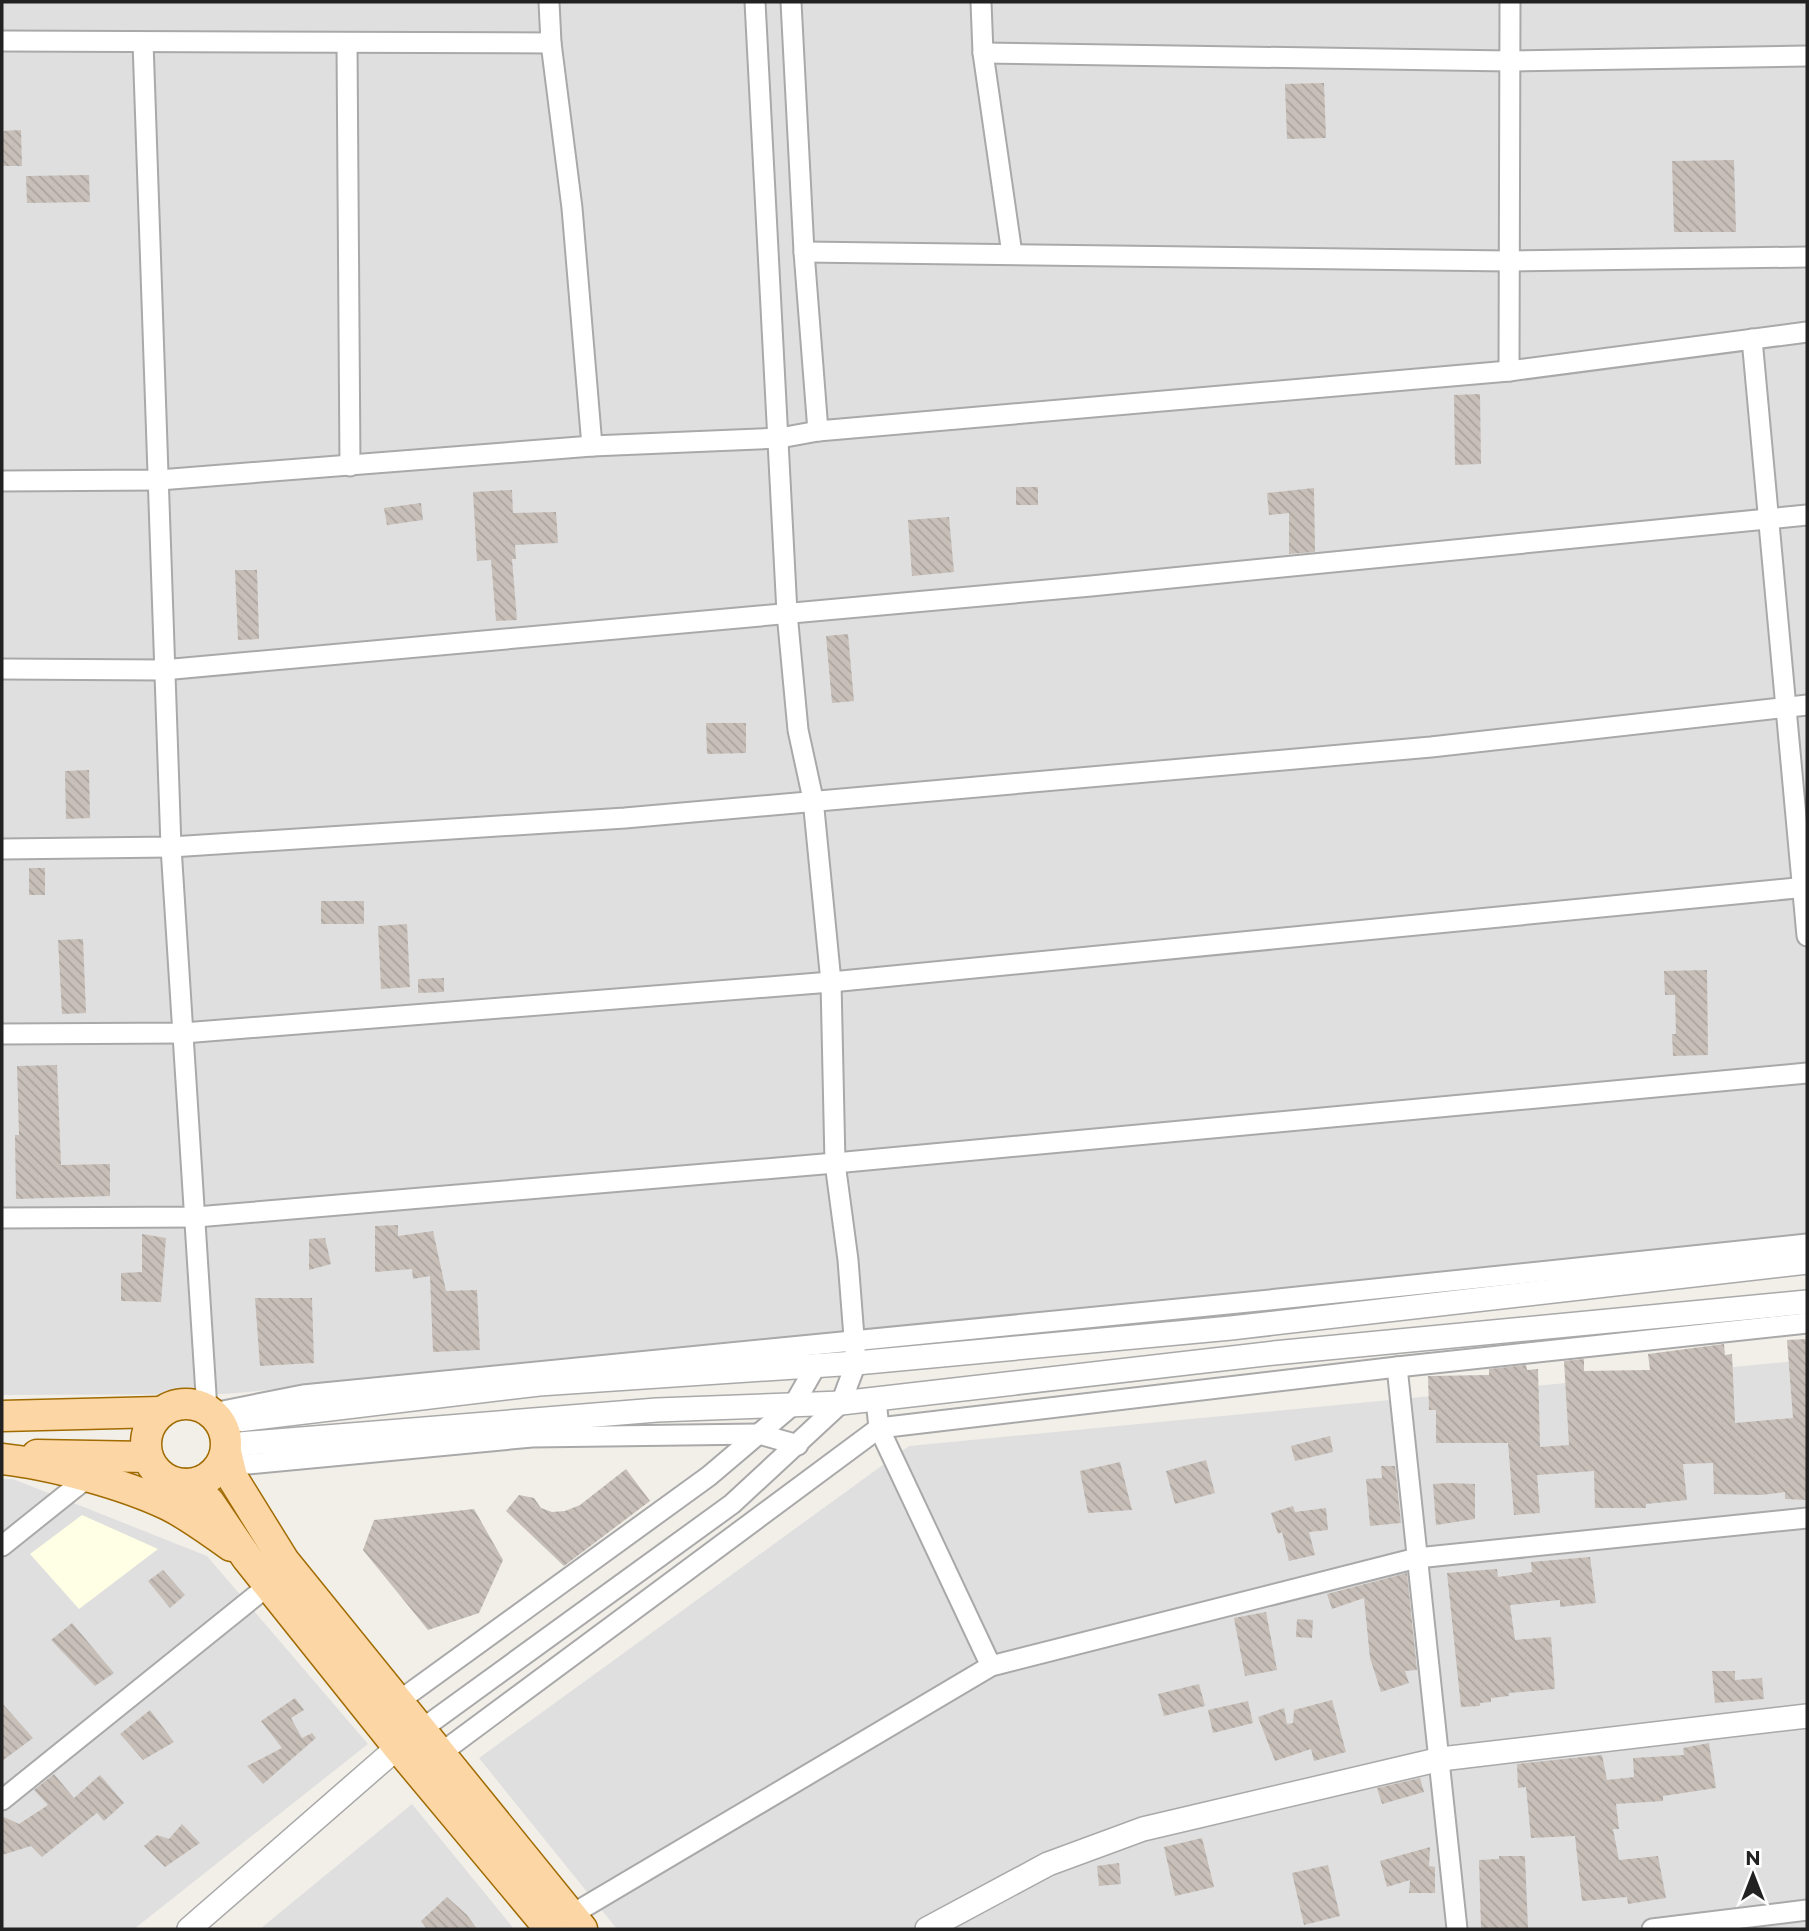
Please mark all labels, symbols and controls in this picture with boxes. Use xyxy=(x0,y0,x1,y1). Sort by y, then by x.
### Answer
north arrow xyxy=(1718,1840,1788,1910)
text: N xyxy=(1745,1847,1761,1870)

